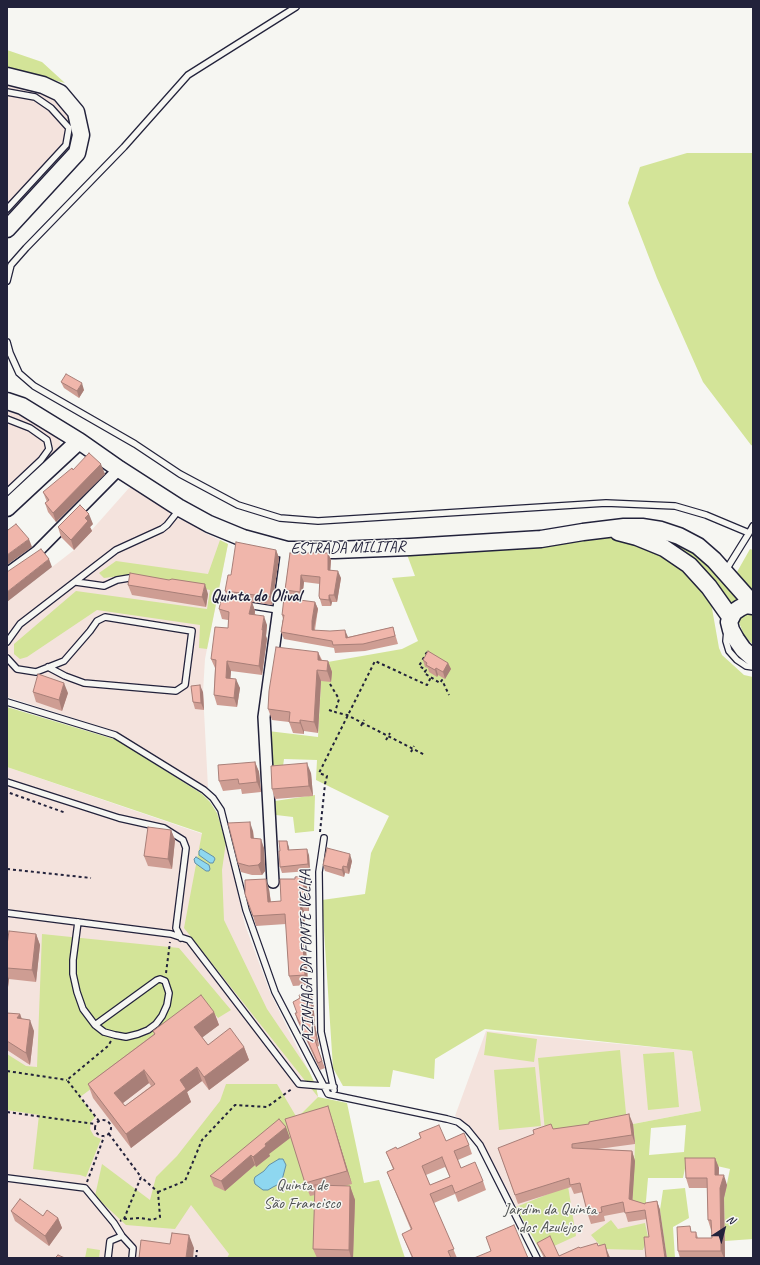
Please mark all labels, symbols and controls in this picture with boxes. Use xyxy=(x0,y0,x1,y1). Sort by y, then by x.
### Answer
street label: ESTRADA MILITAR xyxy=(291,537,405,559)
district label: Quinta do Olival xyxy=(211,587,301,607)
street label: AZINHAGA DA FONTE VELHA xyxy=(296,869,318,1043)
park label: Quinta de São Francisco xyxy=(264,1176,340,1214)
park label: Jardim da Quinta dos Azulejos xyxy=(504,1200,596,1238)
north arrow xyxy=(704,1209,744,1249)
text: N xyxy=(724,1212,738,1227)

